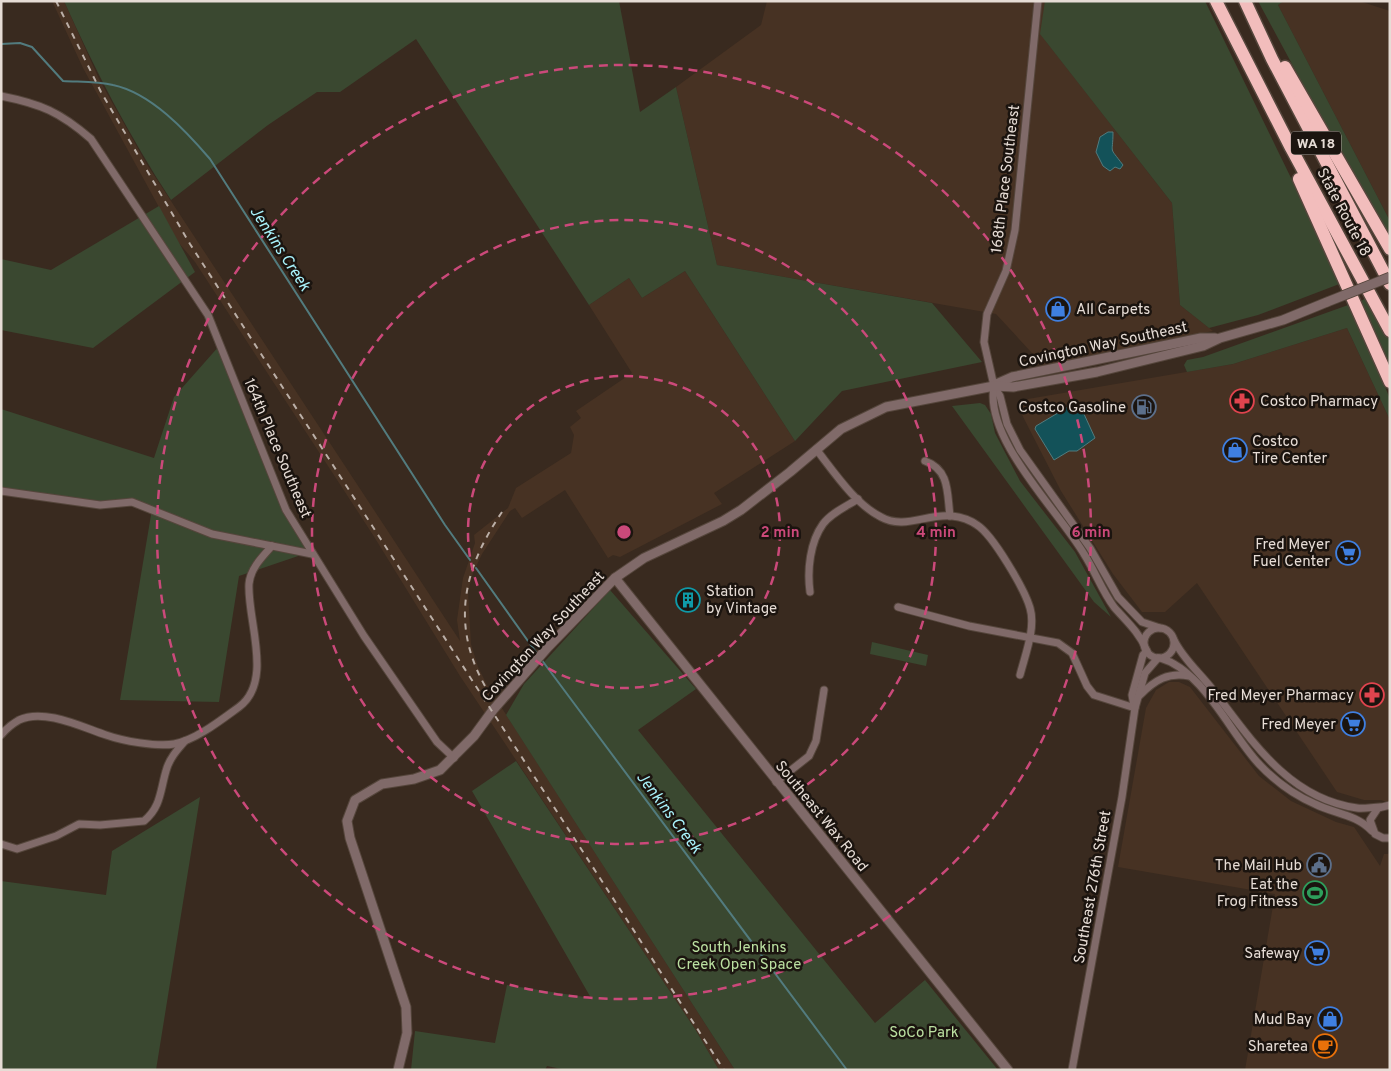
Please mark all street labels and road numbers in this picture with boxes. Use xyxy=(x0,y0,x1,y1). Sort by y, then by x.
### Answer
street label: 168th Place Southeast xyxy=(988,104,1025,255)
road number: WA 18 xyxy=(1291,132,1341,154)
street label: State Route 18 xyxy=(1311,165,1374,260)
street label: Covington Way Southeast xyxy=(1017,318,1189,373)
street label: 164th Place Southeast xyxy=(239,376,315,521)
street label: Covington Way Southeast xyxy=(479,568,610,706)
street label: Southeast Wax Road xyxy=(770,758,872,876)
street label: Southeast 276th Street xyxy=(1071,809,1116,965)

